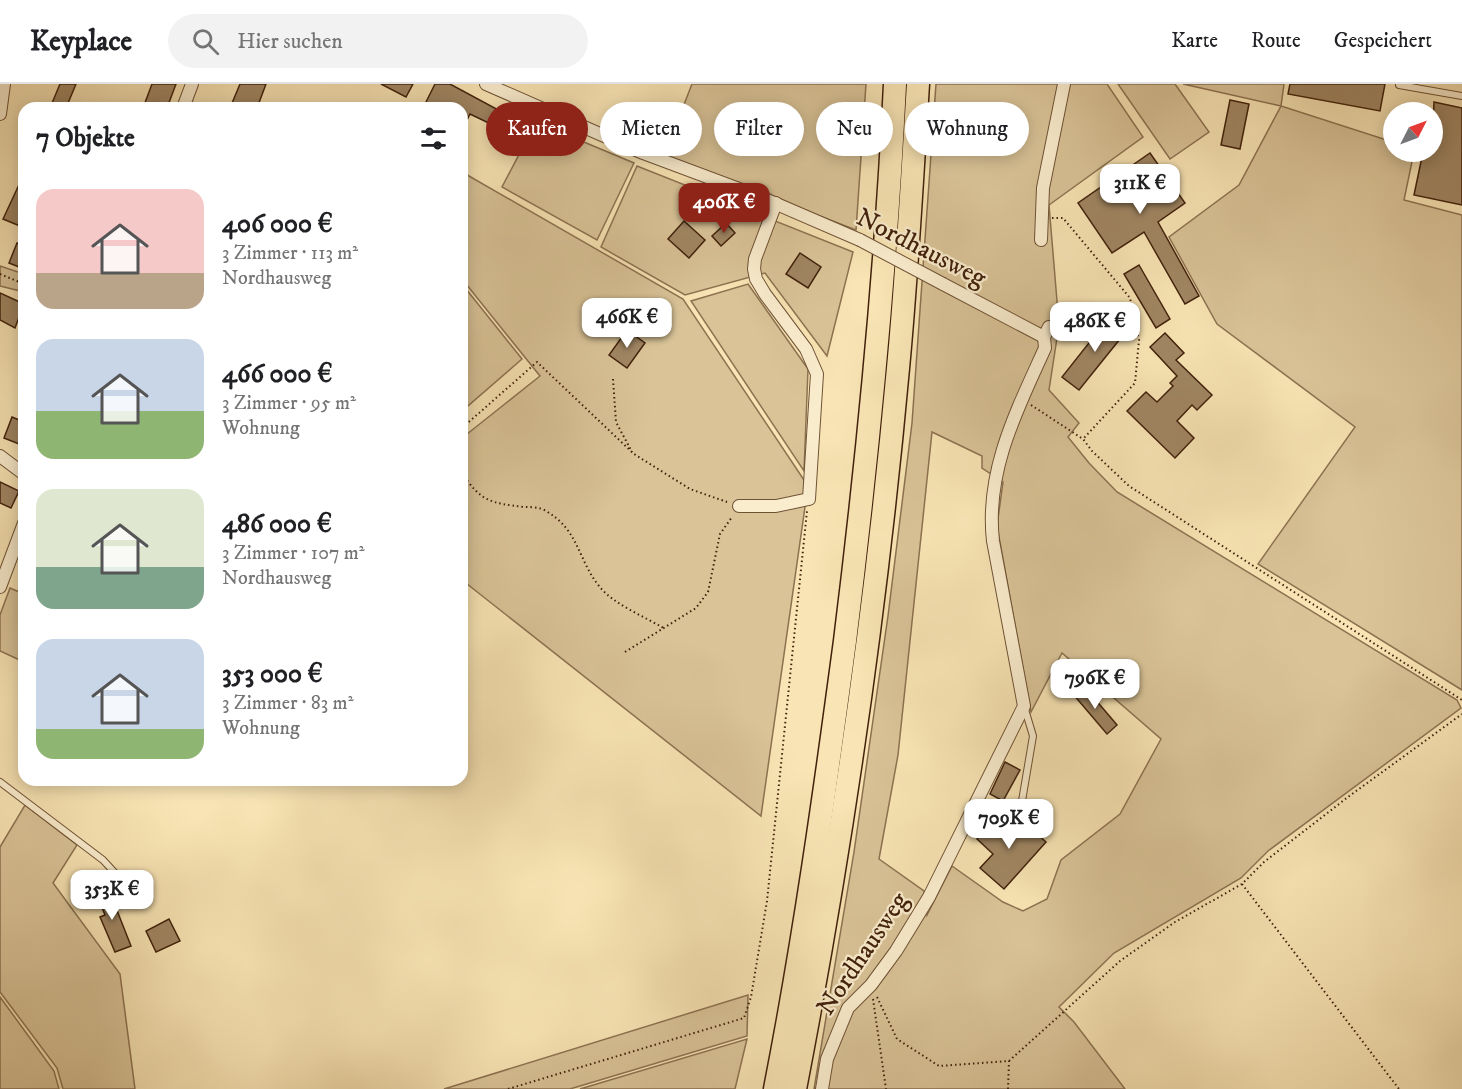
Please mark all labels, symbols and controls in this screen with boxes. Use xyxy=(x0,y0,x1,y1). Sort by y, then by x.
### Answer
search box xyxy=(168,14,588,68)
text: Keyplace xyxy=(30,24,132,59)
icon: search xyxy=(189,25,222,58)
text: Hier suchen xyxy=(237,28,343,55)
text: Karte xyxy=(1171,28,1218,54)
text: Route xyxy=(1251,28,1301,54)
text: Gespeichert xyxy=(1334,28,1432,54)
chip: Kaufen xyxy=(486,102,588,156)
chip: Mieten xyxy=(600,102,702,156)
chip: Filter xyxy=(714,102,804,156)
chip: Neu xyxy=(816,102,893,156)
chip: Wohnung xyxy=(905,102,1029,156)
north arrow xyxy=(1383,102,1443,162)
map controls xyxy=(1383,102,1443,162)
text: 7 Objekte xyxy=(36,122,135,155)
icon: filters xyxy=(417,122,450,155)
pin: 311K € xyxy=(1091,164,1189,215)
text: 311K € xyxy=(1114,171,1166,196)
pin: 406K € xyxy=(675,183,773,234)
text: 406K € xyxy=(693,190,755,215)
street label: Nordhausweg xyxy=(850,201,992,295)
text: 406 000 € xyxy=(222,208,333,241)
icon: home xyxy=(84,213,156,285)
text: 3 Zimmer · 113 m² xyxy=(222,241,358,266)
text: Nordhausweg xyxy=(222,266,331,291)
pin: 466K € xyxy=(578,298,676,349)
pin: 486K € xyxy=(1046,302,1144,353)
text: 466K € xyxy=(596,305,658,330)
text: 486K € xyxy=(1064,309,1126,334)
text: 466 000 € xyxy=(222,358,332,391)
icon: home xyxy=(84,363,156,435)
text: 3 Zimmer · 95 m² xyxy=(222,391,356,416)
text: Wohnung xyxy=(222,416,300,441)
text: 486 000 € xyxy=(222,508,332,541)
icon: home xyxy=(84,513,156,585)
text: 3 Zimmer · 107 m² xyxy=(222,541,365,566)
text: Nordhausweg xyxy=(222,566,331,591)
text: 353 000 € xyxy=(222,658,323,691)
pin: 796K € xyxy=(1046,659,1144,710)
icon: home xyxy=(84,663,156,735)
text: 796K € xyxy=(1065,666,1126,691)
text: 3 Zimmer · 83 m² xyxy=(222,691,354,716)
text: Wohnung xyxy=(222,716,300,741)
pin: 709K € xyxy=(960,799,1058,850)
text: 709K € xyxy=(978,806,1040,831)
pin: 353K € xyxy=(63,870,161,921)
text: 353K € xyxy=(85,877,139,902)
street label: Nordhausweg xyxy=(810,886,917,1022)

